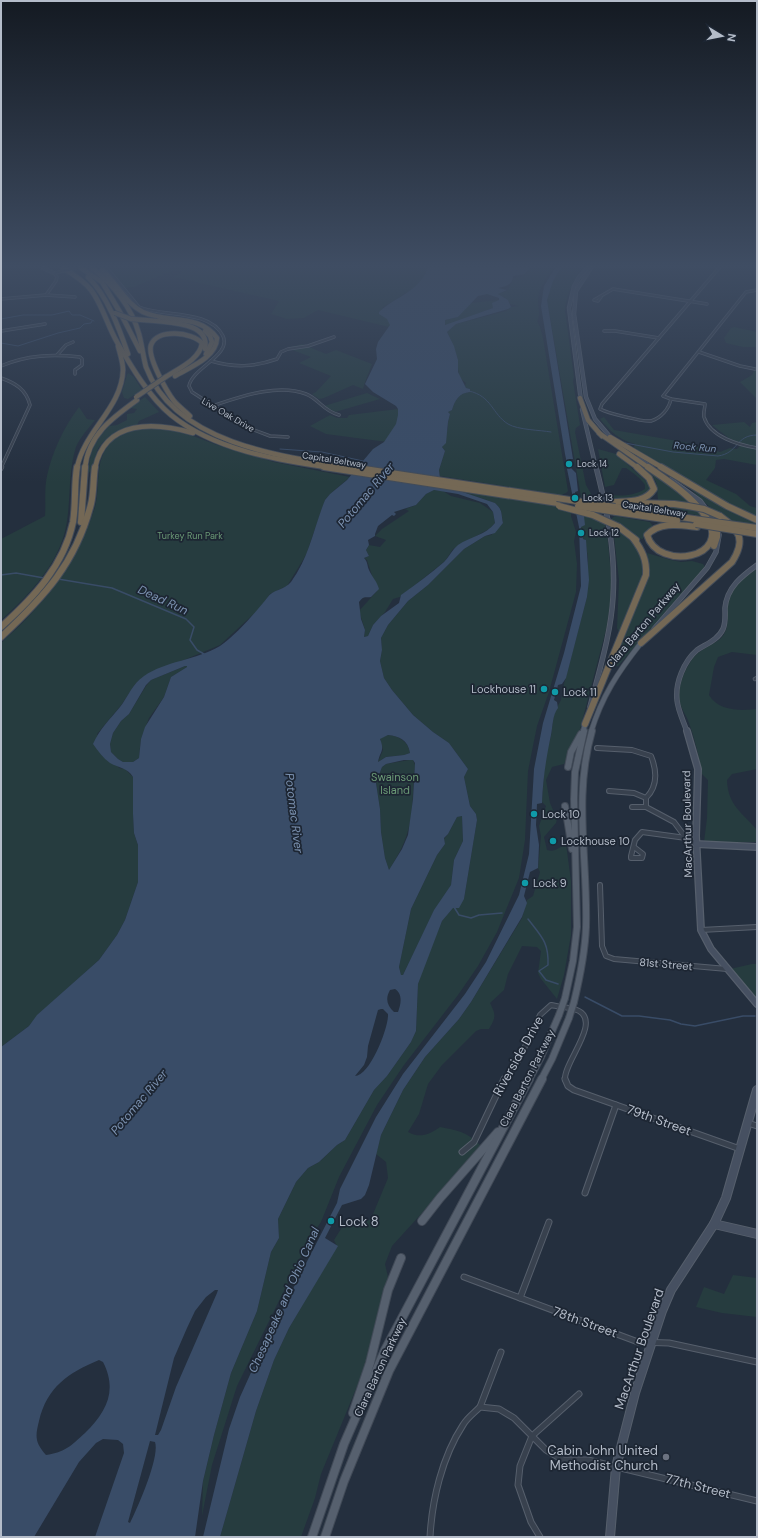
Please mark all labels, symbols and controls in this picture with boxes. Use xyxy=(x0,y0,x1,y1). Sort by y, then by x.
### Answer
north arrow xyxy=(702,16,742,56)
text: N xyxy=(724,33,739,43)
street label: Live Oak Drive xyxy=(199,395,257,435)
water label: Rock Run xyxy=(673,439,717,455)
street label: Capital Beltway xyxy=(301,449,367,471)
place label: Lock 14 xyxy=(577,458,608,470)
water label: Potomac River xyxy=(334,459,398,531)
marker: Lock 14 xyxy=(564,459,574,469)
place label: Lock 13 xyxy=(583,492,613,504)
marker: Lock 13 xyxy=(570,493,580,503)
street label: Capital Beltway xyxy=(621,498,687,520)
place label: Lock 12 xyxy=(589,527,619,539)
marker: Lock 12 xyxy=(576,528,586,538)
park label: Turkey Run Park xyxy=(157,530,223,542)
street label: Clara Barton Parkway xyxy=(603,579,683,671)
water label: Dead Run xyxy=(135,581,191,619)
place label: Lockhouse 11 xyxy=(471,682,536,696)
marker: Lockhouse 11 xyxy=(539,684,549,694)
place label: Lock 11 xyxy=(563,685,597,699)
marker: Lock 11 xyxy=(550,687,560,697)
park label: Swainson Island xyxy=(371,770,419,797)
street label: MacArthur Boulevard xyxy=(679,770,695,878)
water label: Potomac River xyxy=(281,772,307,854)
place label: Lock 10 xyxy=(542,807,580,821)
marker: Lock 10 xyxy=(529,809,539,819)
place label: Lockhouse 10 xyxy=(561,834,630,848)
marker: Lockhouse 10 xyxy=(548,836,558,846)
place label: Lock 9 xyxy=(533,876,567,890)
marker: Lock 9 xyxy=(520,878,530,888)
street label: 81st Street xyxy=(639,955,693,973)
street label: Riverside Drive xyxy=(489,1013,547,1099)
street label: Clara Barton Parkway xyxy=(496,1027,558,1129)
water label: Potomac River xyxy=(107,1066,171,1138)
street label: 79th Street xyxy=(624,1100,694,1140)
place label: Lock 8 xyxy=(339,1213,379,1230)
marker: Lock 8 xyxy=(326,1216,336,1226)
water label: Chesapeake and Ohio Canal xyxy=(245,1224,323,1375)
street label: MacArthur Boulevard xyxy=(610,1286,668,1412)
street label: 78th Street xyxy=(550,1302,620,1342)
street label: Clara Barton Parkway xyxy=(351,1315,409,1419)
place label: Cabin John United Methodist Church xyxy=(547,1442,658,1474)
marker: Cabin John United Methodist Church xyxy=(661,1452,671,1462)
street label: 77th Street xyxy=(664,1470,732,1502)

